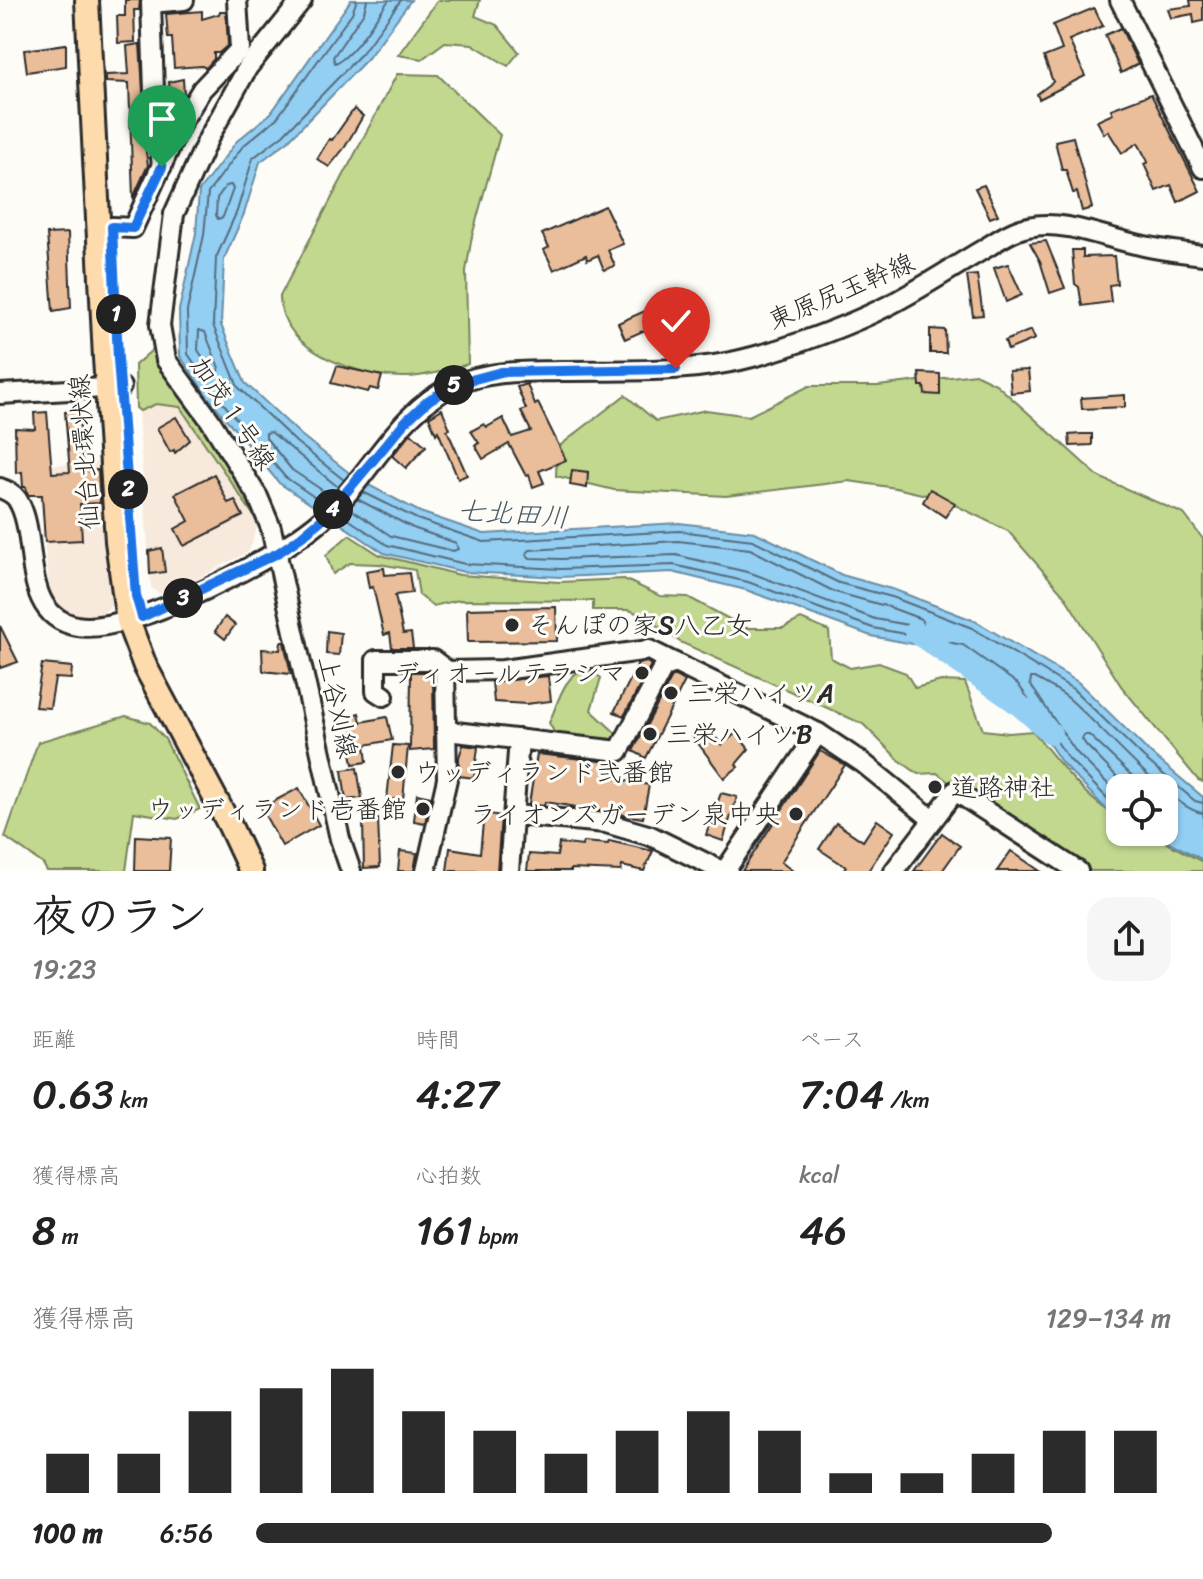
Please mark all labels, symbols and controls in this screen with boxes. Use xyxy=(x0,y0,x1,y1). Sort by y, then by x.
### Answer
pin xyxy=(128,85,196,167)
icon: arrive xyxy=(140,97,184,141)
street label: 東原尻玉幹線 xyxy=(760,239,922,343)
pin xyxy=(642,287,710,369)
pin: 1 xyxy=(96,294,136,334)
text: 1 xyxy=(111,294,121,333)
icon: check xyxy=(654,299,698,343)
street label: 加茂１号線 xyxy=(178,346,288,480)
pin: 5 xyxy=(434,365,474,405)
text: 5 xyxy=(447,365,461,404)
street label: 仙台北環状線 xyxy=(56,373,112,531)
pin: 2 xyxy=(108,469,148,509)
text: 2 xyxy=(122,469,134,508)
water label: 七北田川 xyxy=(455,485,571,542)
pin: 4 xyxy=(313,489,353,529)
text: 4 xyxy=(326,489,340,528)
pin: 3 xyxy=(163,578,203,618)
text: 3 xyxy=(177,578,189,617)
place label: そんぽの家S八乙女 xyxy=(528,602,752,648)
marker: そんぽの家S八乙女 xyxy=(503,616,521,634)
place label: ディオールテラシマ xyxy=(394,650,626,696)
street label: 上谷刈線 xyxy=(305,651,371,763)
marker: ディオールテラシマ xyxy=(633,664,651,682)
place label: 三栄ハイツA xyxy=(687,670,834,716)
marker: 三栄ハイツA xyxy=(662,684,680,702)
place label: 三栄ハイツB xyxy=(666,711,812,757)
marker: 三栄ハイツB xyxy=(641,725,659,743)
place label: ウッディランド弐番館 xyxy=(414,749,674,795)
marker: ウッディランド弐番館 xyxy=(389,763,407,781)
place label: 道路神社 xyxy=(951,764,1055,810)
map controls xyxy=(1106,774,1178,846)
button: locate xyxy=(1106,774,1178,846)
marker: 道路神社 xyxy=(926,778,944,796)
place label: ウッディランド壱番館 xyxy=(147,786,407,832)
place label: ライオンズガーデン泉中央 xyxy=(470,791,780,837)
marker: ウッディランド壱番館 xyxy=(414,800,432,818)
marker: ライオンズガーデン泉中央 xyxy=(787,805,805,823)
text: 夜のラン xyxy=(32,877,208,955)
button: share xyxy=(1087,897,1171,981)
text: 19:23 xyxy=(32,946,96,992)
text: 距離 xyxy=(32,1020,76,1059)
text: 時間 xyxy=(416,1020,460,1059)
text: ペース xyxy=(799,1020,864,1059)
text: 0.63 xyxy=(32,1059,114,1130)
text: 4:27 xyxy=(416,1059,499,1130)
text: 7:04 xyxy=(799,1059,885,1130)
text: km xyxy=(114,1081,148,1120)
text: /km xyxy=(885,1081,930,1120)
text: 獲得標高 xyxy=(32,1156,120,1195)
text: 心拍数 xyxy=(416,1156,482,1195)
text: kcal xyxy=(799,1156,839,1195)
text: 8 xyxy=(32,1195,56,1266)
text: 161 xyxy=(416,1195,473,1266)
text: 46 xyxy=(799,1195,847,1266)
text: m xyxy=(56,1217,79,1256)
text: bpm xyxy=(473,1217,519,1256)
text: 獲得標高 xyxy=(32,1295,136,1341)
text: 129–134 m xyxy=(1046,1295,1171,1341)
text: 100 m xyxy=(32,1510,103,1556)
text: 6:56 xyxy=(160,1510,213,1556)

